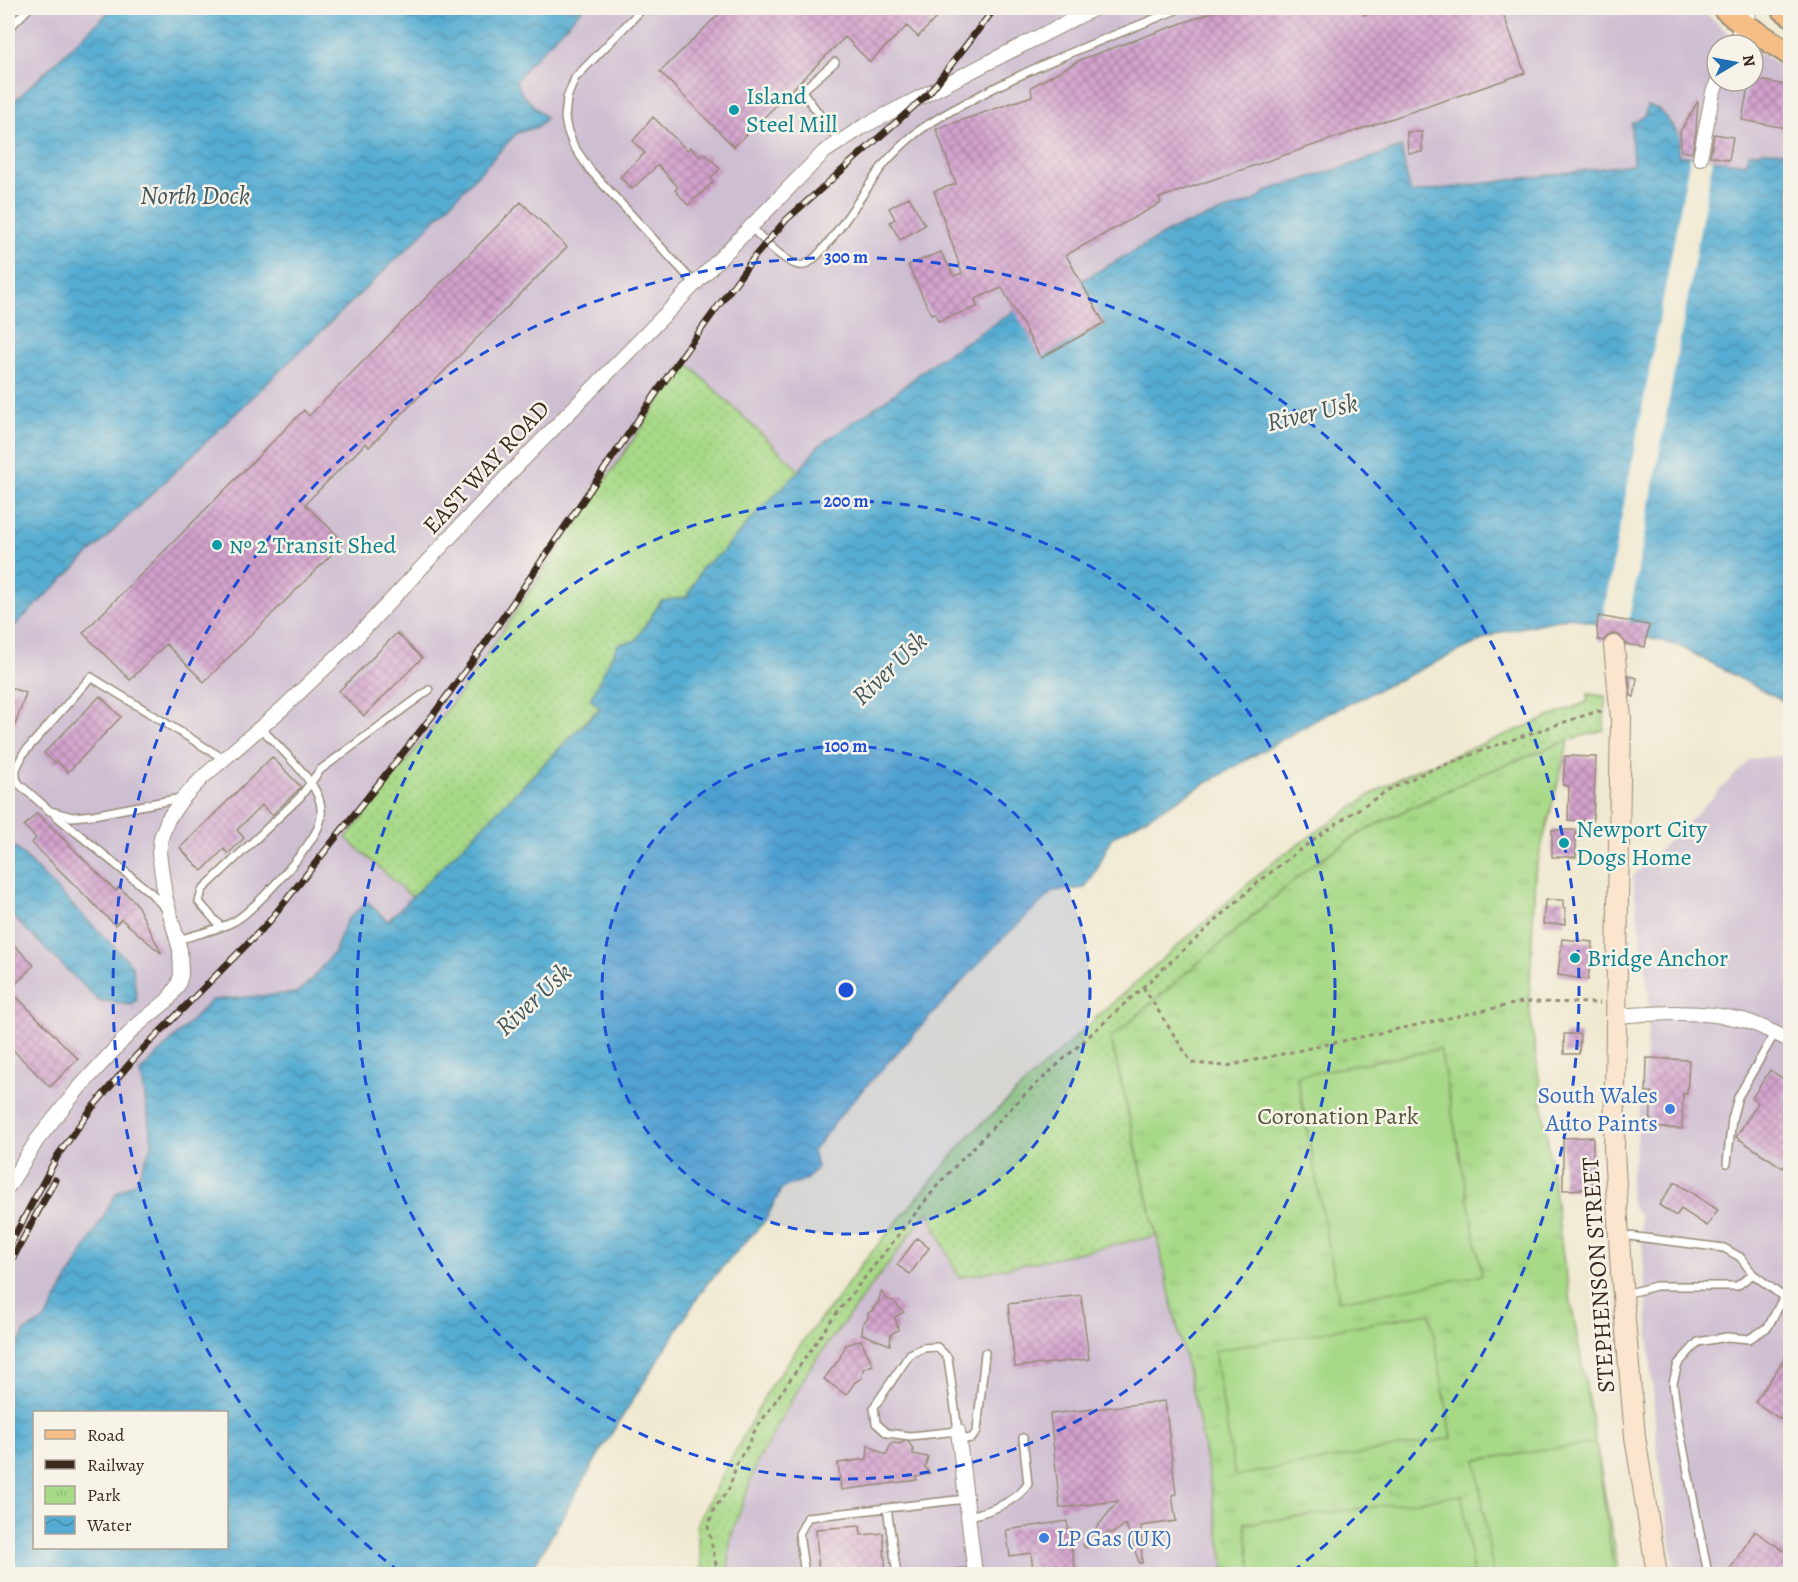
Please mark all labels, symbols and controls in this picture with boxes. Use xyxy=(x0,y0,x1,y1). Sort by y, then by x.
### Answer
north arrow xyxy=(1705,33,1765,93)
text: N xyxy=(1737,53,1761,69)
place label: Island Steel Mill xyxy=(746,80,837,140)
marker: Island Steel Mill xyxy=(727,103,741,117)
water label: North Dock xyxy=(140,178,250,213)
text: 300 m xyxy=(824,245,868,269)
water label: River Usk xyxy=(1263,385,1361,440)
street label: EAST WAY ROAD xyxy=(415,393,557,541)
text: 200 m xyxy=(823,489,869,513)
place label: № 2 Transit Shed xyxy=(229,529,397,561)
marker: № 2 Transit Shed xyxy=(210,538,224,552)
water label: River Usk xyxy=(844,624,935,713)
text: 100 m xyxy=(825,734,867,758)
place label: Newport City Dogs Home xyxy=(1576,813,1707,873)
marker: Newport City Dogs Home xyxy=(1557,836,1571,850)
place label: Bridge Anchor xyxy=(1587,942,1728,974)
marker: Bridge Anchor xyxy=(1568,951,1582,965)
water label: River Usk xyxy=(488,955,579,1044)
centre of rings xyxy=(836,980,856,1000)
place label: South Wales Auto Paints xyxy=(1537,1079,1658,1139)
park label: Coronation Park xyxy=(1257,1100,1419,1132)
marker: South Wales Auto Paints xyxy=(1663,1102,1677,1116)
street label: STEPHENSON STREET xyxy=(1574,1156,1622,1394)
legend xyxy=(33,1411,228,1549)
text: Road xyxy=(87,1423,125,1447)
text: Railway xyxy=(87,1453,145,1477)
text: Park xyxy=(87,1483,121,1507)
text: Water xyxy=(86,1513,132,1537)
place label: LP Gas (UK) xyxy=(1056,1522,1172,1554)
marker: LP Gas (UK) xyxy=(1037,1531,1051,1545)

